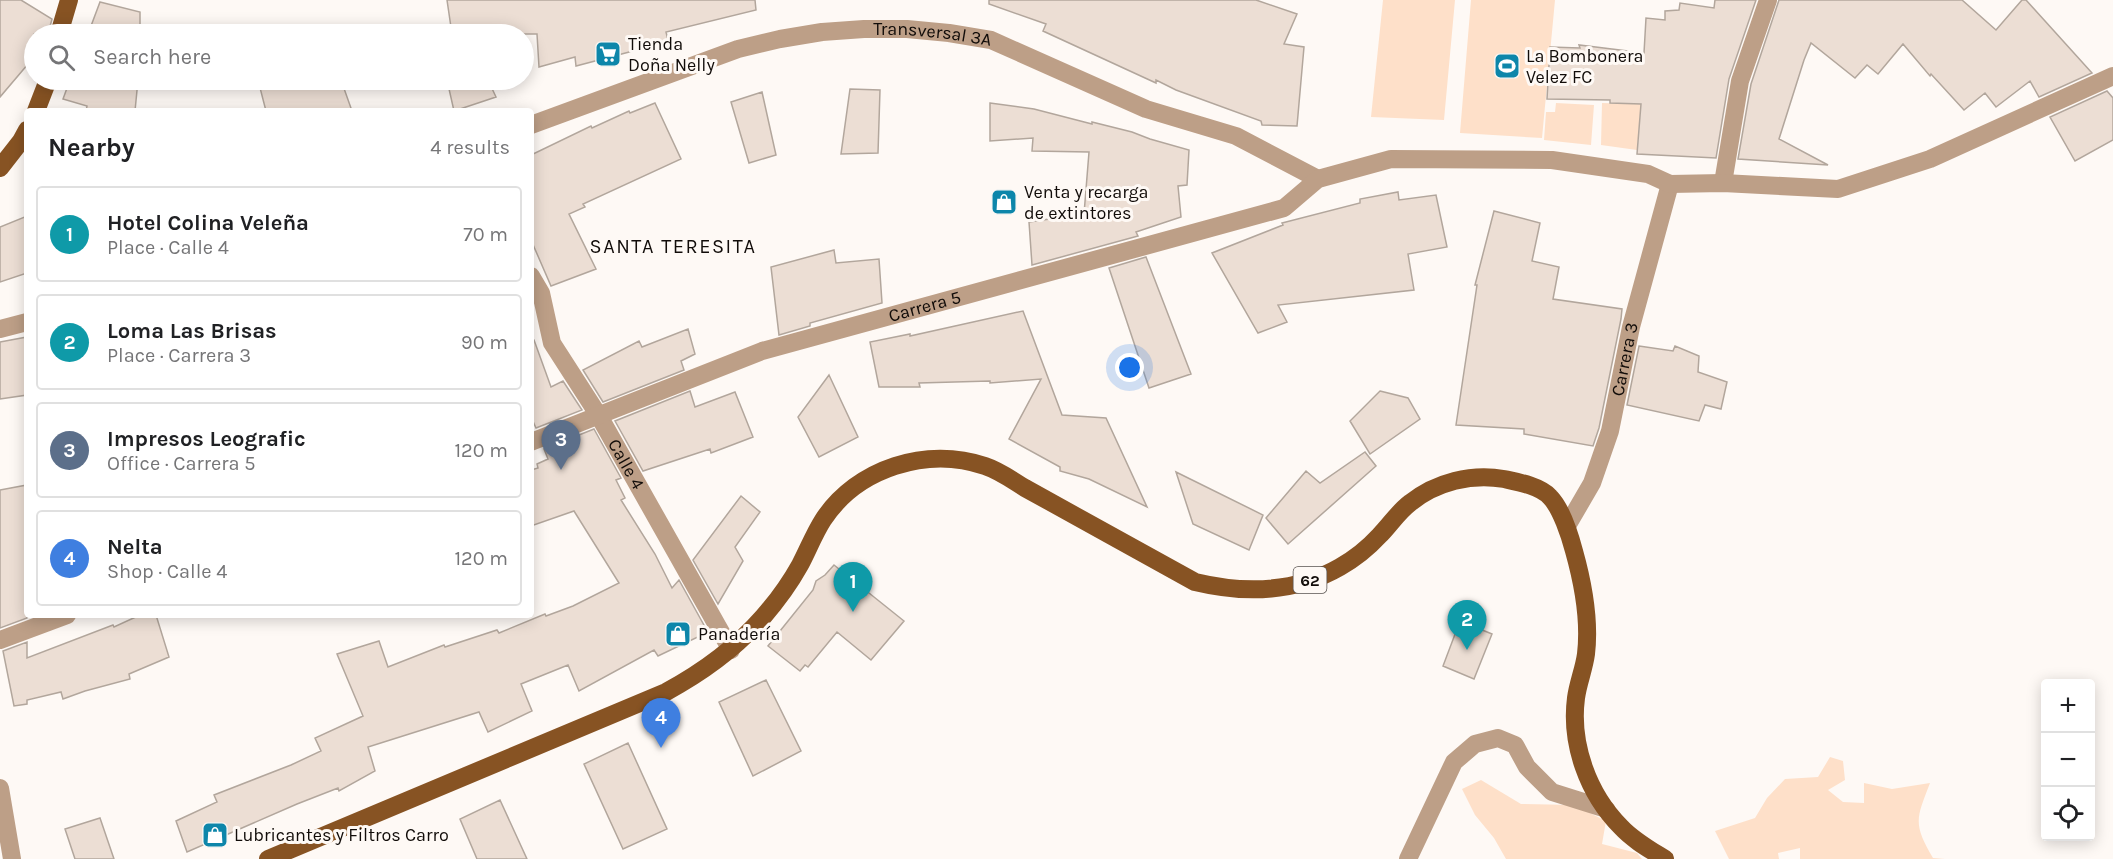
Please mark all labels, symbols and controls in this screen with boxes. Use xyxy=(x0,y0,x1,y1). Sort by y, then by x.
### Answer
street label: Transversal 3A xyxy=(873,18,993,51)
search box xyxy=(24,24,534,90)
place label: Tienda Doña Nelly xyxy=(628,33,715,76)
supermarket icon: Tienda Doña Nelly xyxy=(593,39,623,69)
icon: search xyxy=(45,41,78,74)
text: Search here xyxy=(93,44,211,70)
place label: La Bombonera Velez FC xyxy=(1526,45,1644,88)
sports icon: La Bombonera Velez FC xyxy=(1492,51,1522,81)
text: Nearby xyxy=(48,132,135,163)
text: 4 results xyxy=(430,136,510,159)
place label: Venta y recarga de extintores xyxy=(1024,181,1149,224)
shop icon: Venta y recarga de extintores xyxy=(989,187,1019,217)
text: Hotel Colina Veleña xyxy=(107,210,309,236)
text: 1 xyxy=(66,223,73,246)
text: 70 m xyxy=(463,223,508,246)
district label: SANTA TERESITA xyxy=(590,235,756,258)
text: Place · Calle 4 xyxy=(107,236,229,259)
street label: Carrera 5 xyxy=(886,286,963,327)
text: Loma Las Brisas xyxy=(107,318,277,344)
street label: Carrera 3 xyxy=(1606,320,1643,398)
text: 2 xyxy=(63,331,76,354)
text: 90 m xyxy=(461,331,508,354)
text: Place · Carrera 3 xyxy=(107,344,251,367)
your location xyxy=(1115,353,1144,382)
pin: 3 xyxy=(542,420,580,470)
text: Impresos Leografic xyxy=(107,426,306,452)
street label: Calle 4 xyxy=(603,435,649,493)
text: 3 xyxy=(63,439,76,462)
text: 120 m xyxy=(454,439,508,462)
text: Office · Carrera 5 xyxy=(107,452,256,475)
text: Nelta xyxy=(107,534,163,560)
text: 4 xyxy=(64,547,75,570)
text: 120 m xyxy=(454,547,508,570)
text: Shop · Calle 4 xyxy=(107,560,228,583)
pin: 1 xyxy=(834,562,872,612)
road number: 62 xyxy=(1294,567,1326,593)
pin: 2 xyxy=(1448,600,1486,650)
shop icon: Panadería xyxy=(663,619,693,649)
place label: Panadería xyxy=(698,623,780,645)
map controls xyxy=(2041,679,2095,841)
button: + xyxy=(2041,679,2095,733)
pin: 4 xyxy=(642,698,680,748)
button: − xyxy=(2041,733,2095,787)
button: locate xyxy=(2041,787,2095,841)
shop icon: Lubricantes y Filtros Carro xyxy=(200,820,230,850)
place label: Lubricantes y Filtros Carro xyxy=(234,824,449,846)

